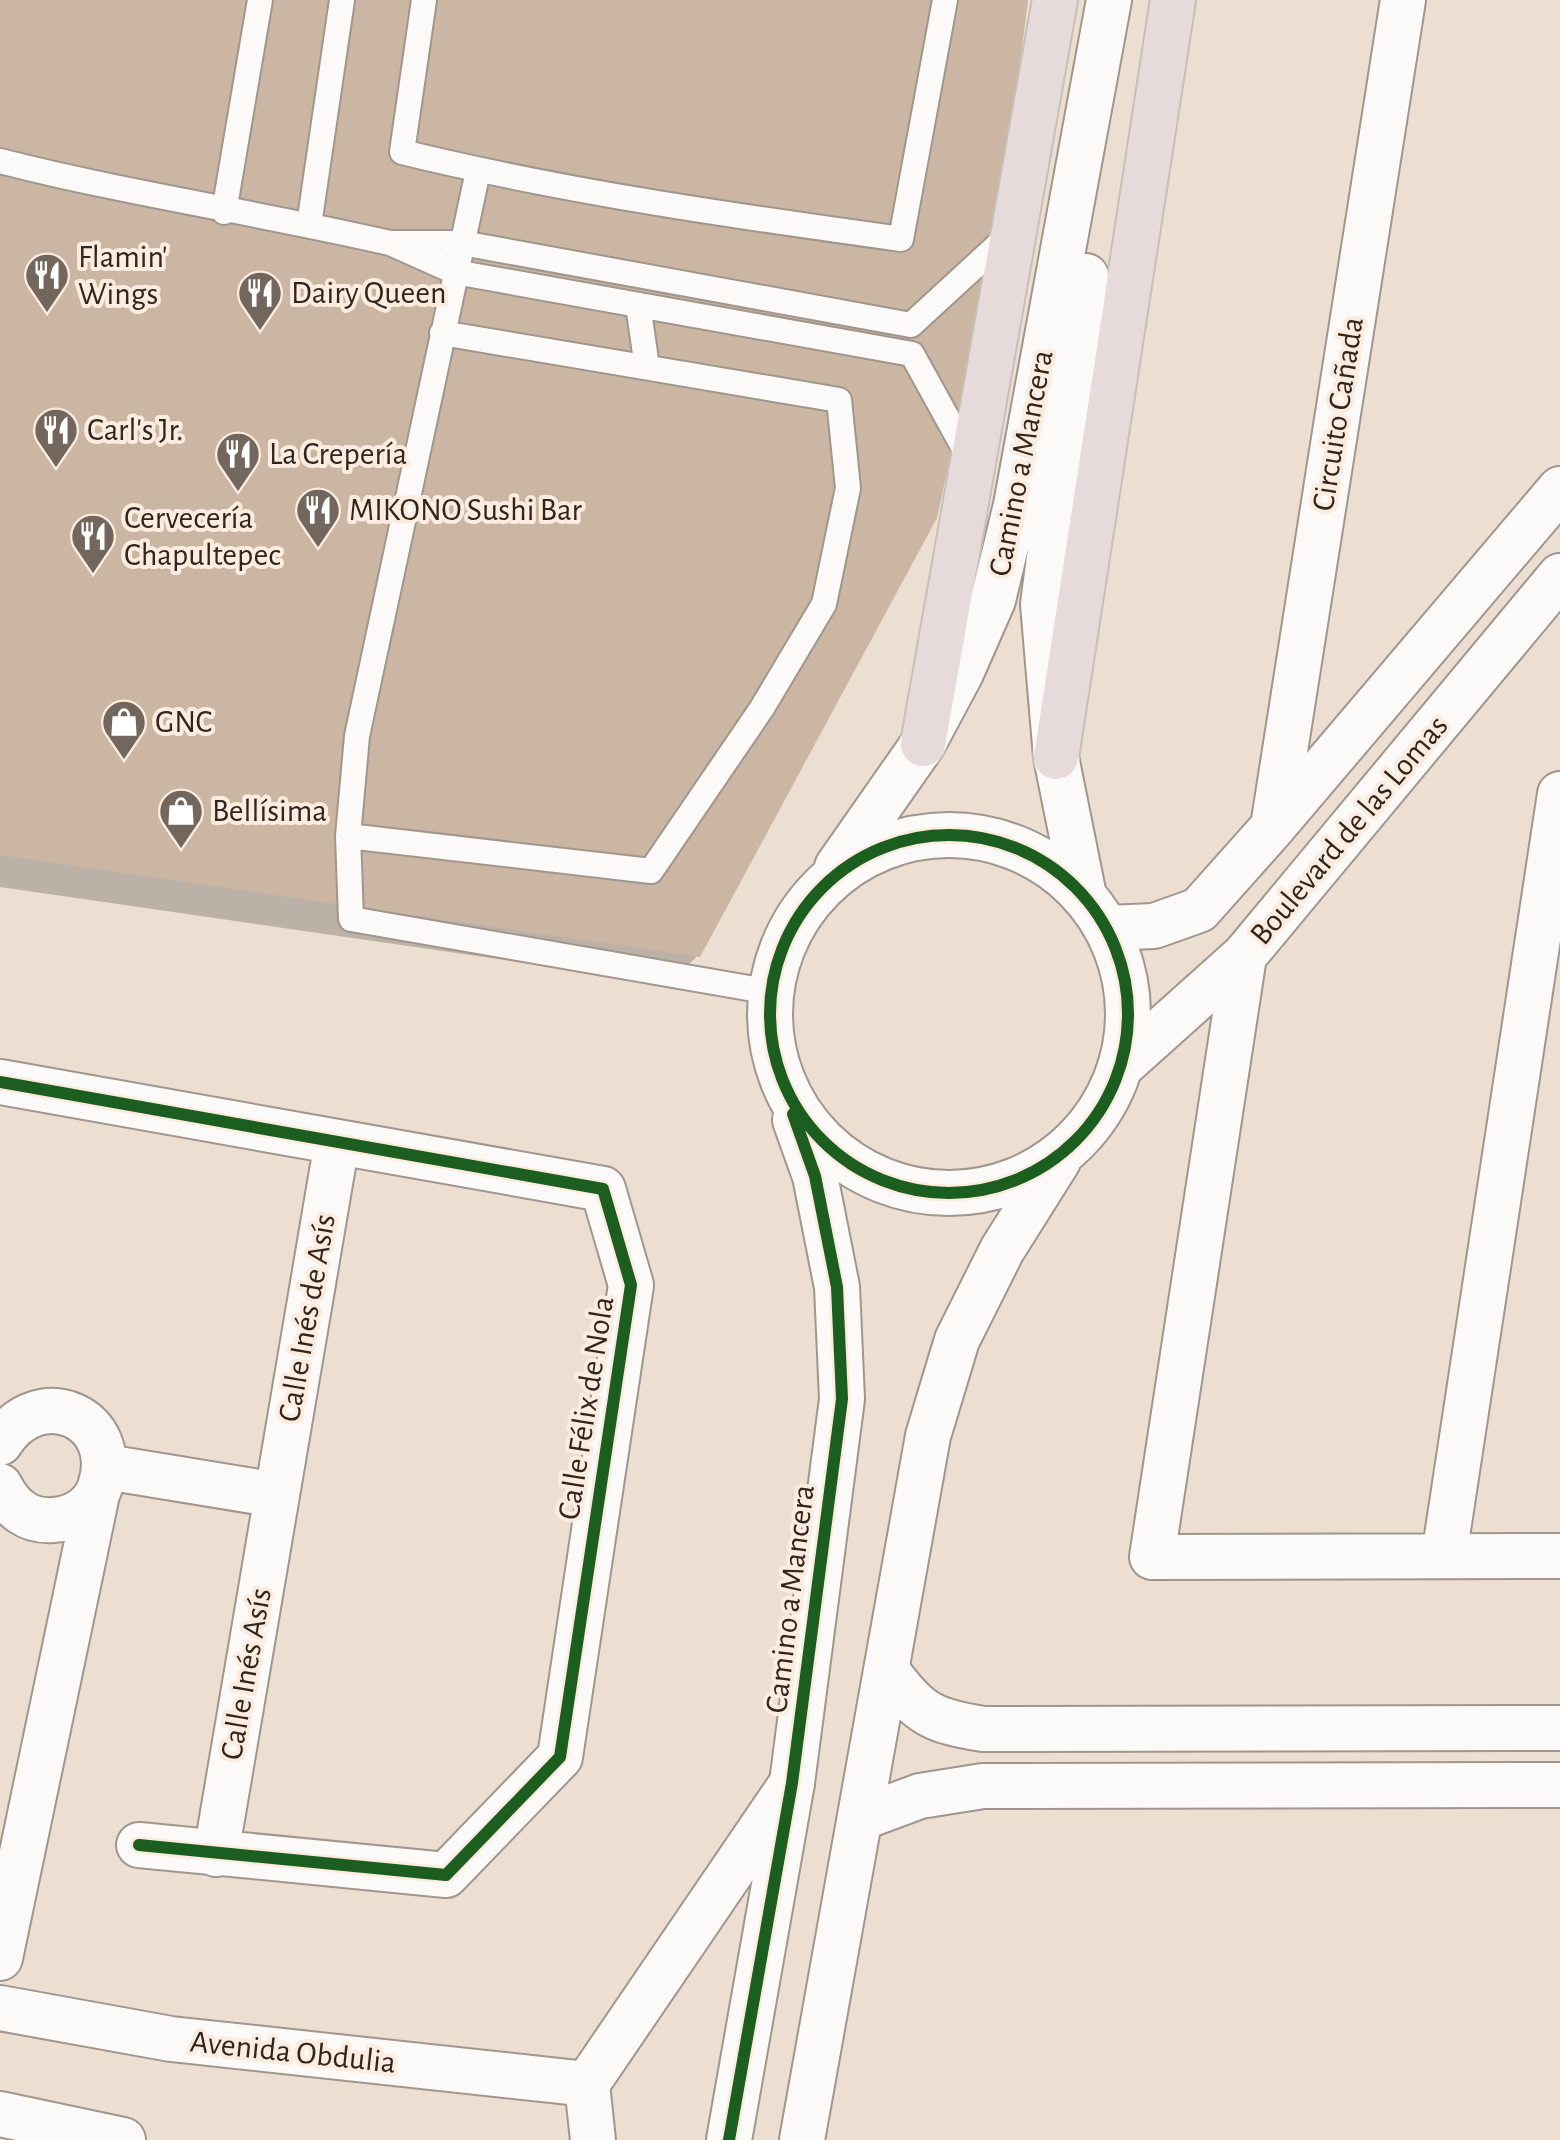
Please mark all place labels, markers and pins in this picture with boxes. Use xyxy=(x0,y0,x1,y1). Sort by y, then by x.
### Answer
place label: Flamin' Wings xyxy=(78,241,167,310)
restaurant icon: Flamin' Wings xyxy=(23,251,71,314)
restaurant icon: Dairy Queen xyxy=(236,269,284,332)
place label: Dairy Queen xyxy=(291,277,447,309)
restaurant icon: Carl's Jr. xyxy=(32,406,80,469)
place label: Carl's Jr. xyxy=(87,414,183,446)
restaurant icon: La Crepería xyxy=(214,430,262,493)
place label: La Crepería xyxy=(269,438,407,470)
restaurant icon: MIKONO Sushi Bar xyxy=(294,486,342,549)
place label: MIKONO Sushi Bar xyxy=(349,494,582,526)
place label: Cervecería Chapultepec xyxy=(124,502,280,571)
restaurant icon: Cervecería Chapultepec xyxy=(69,512,117,575)
shop icon: GNC xyxy=(100,698,148,761)
place label: GNC xyxy=(155,706,212,738)
shop icon: Bellísima xyxy=(157,787,205,850)
place label: Bellísima xyxy=(212,795,327,827)

